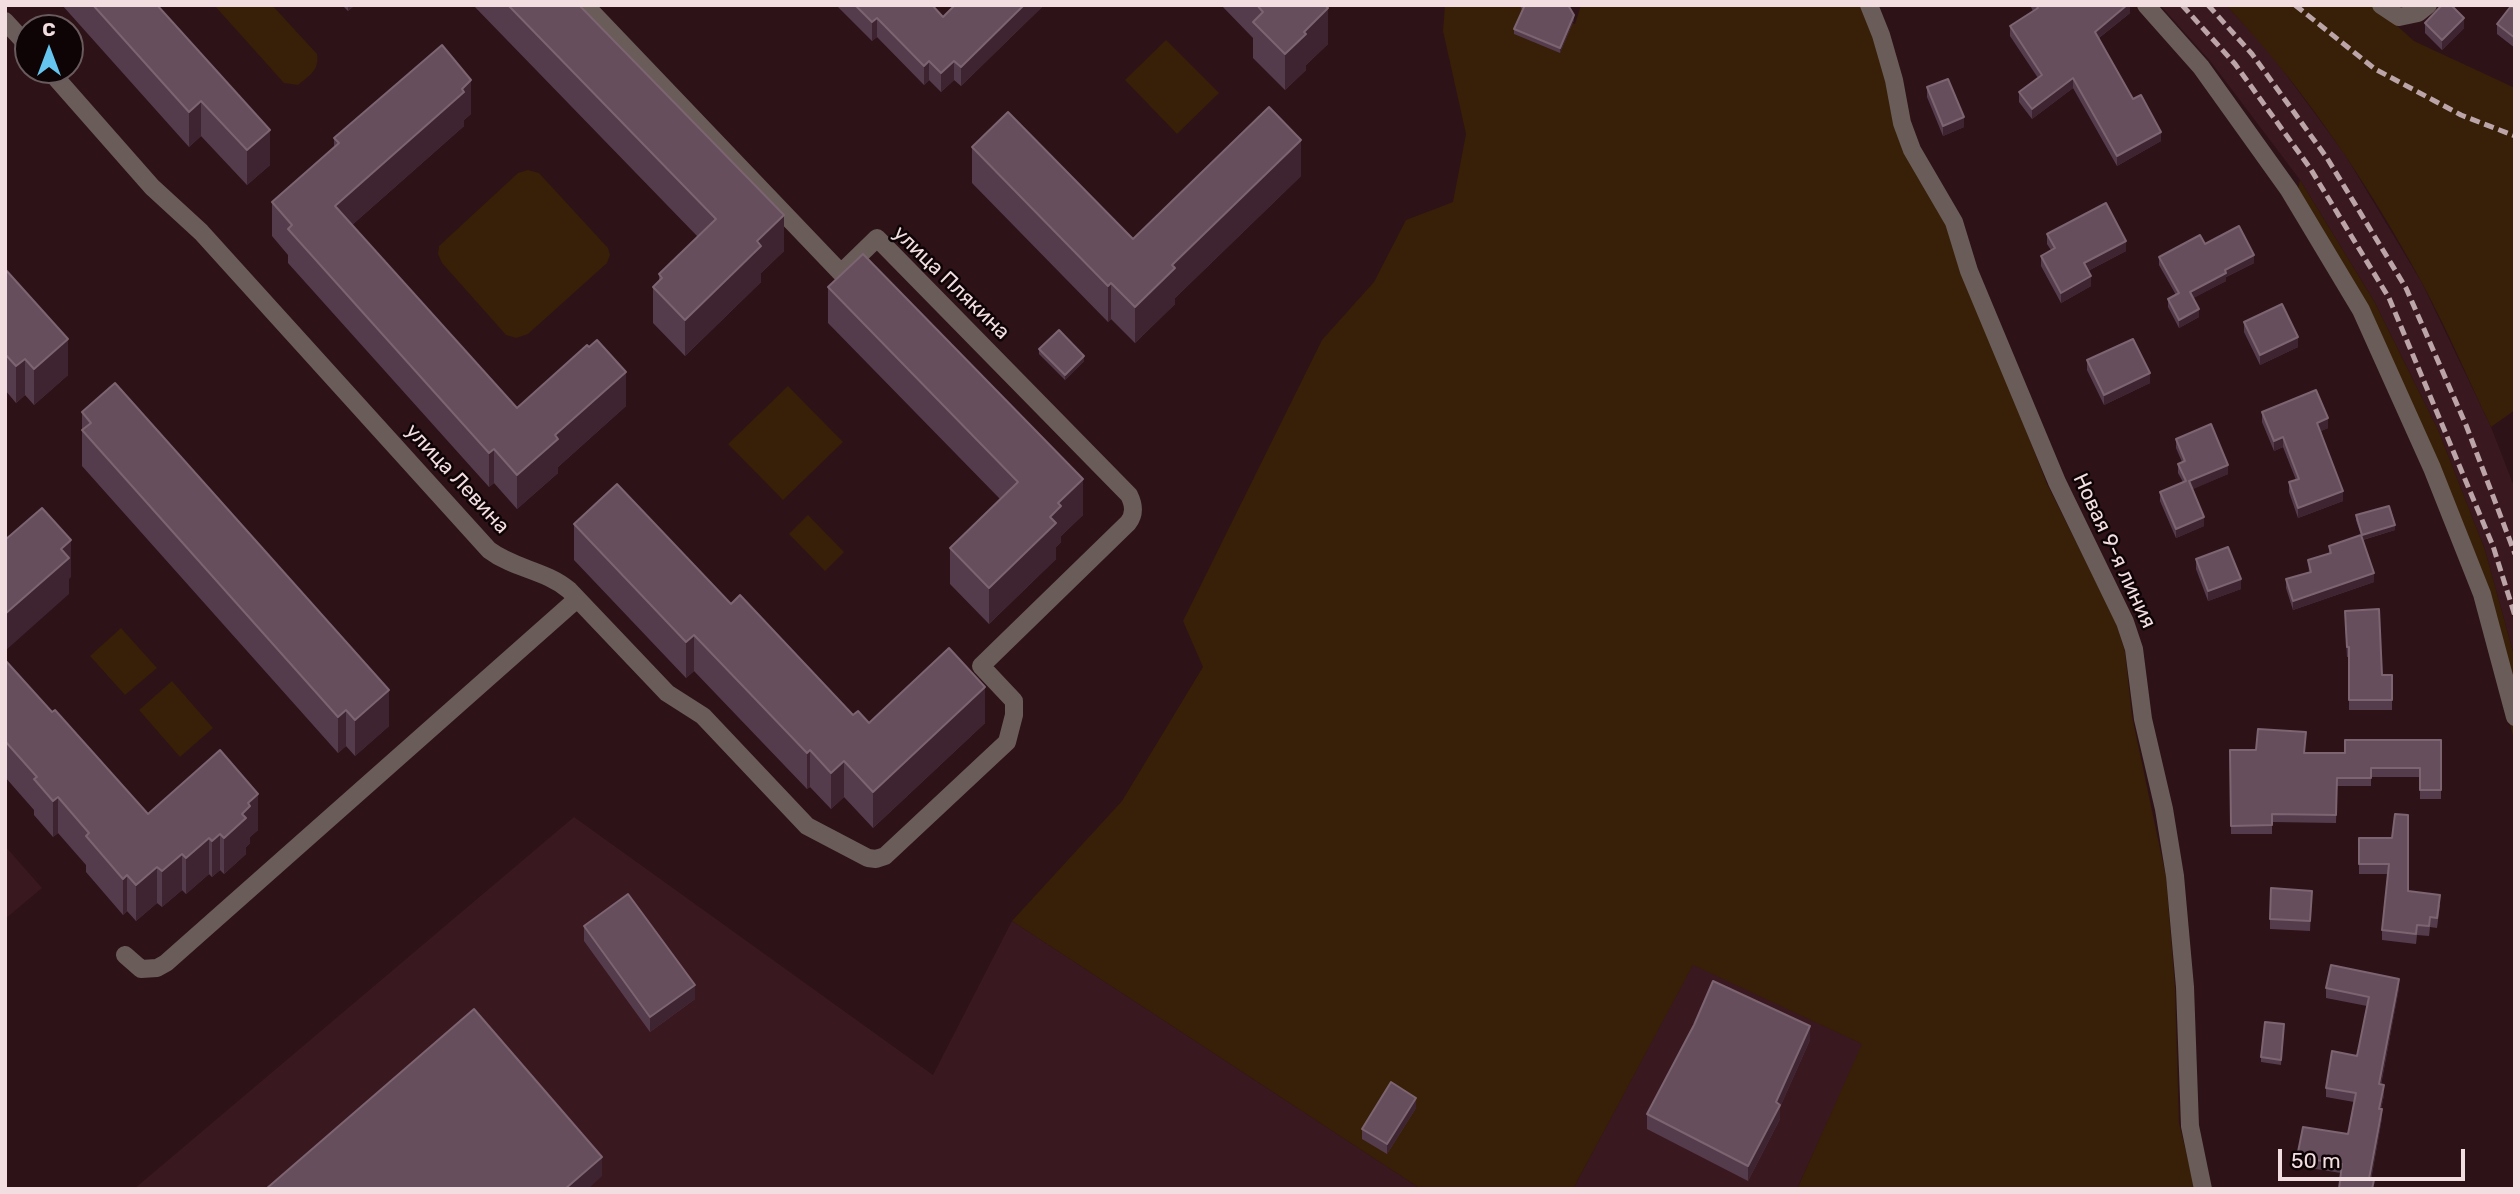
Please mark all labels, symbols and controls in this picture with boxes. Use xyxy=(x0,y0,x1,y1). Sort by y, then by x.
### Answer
north arrow xyxy=(14,14,84,84)
text: С xyxy=(42,18,56,41)
street label: улица Плякина xyxy=(887,221,1015,345)
street label: улица Левина xyxy=(400,419,514,539)
street label: Новая 9-я линия xyxy=(2067,470,2161,632)
scale bar xyxy=(2282,1134,2469,1178)
text: 50 m xyxy=(2291,1148,2341,1173)

